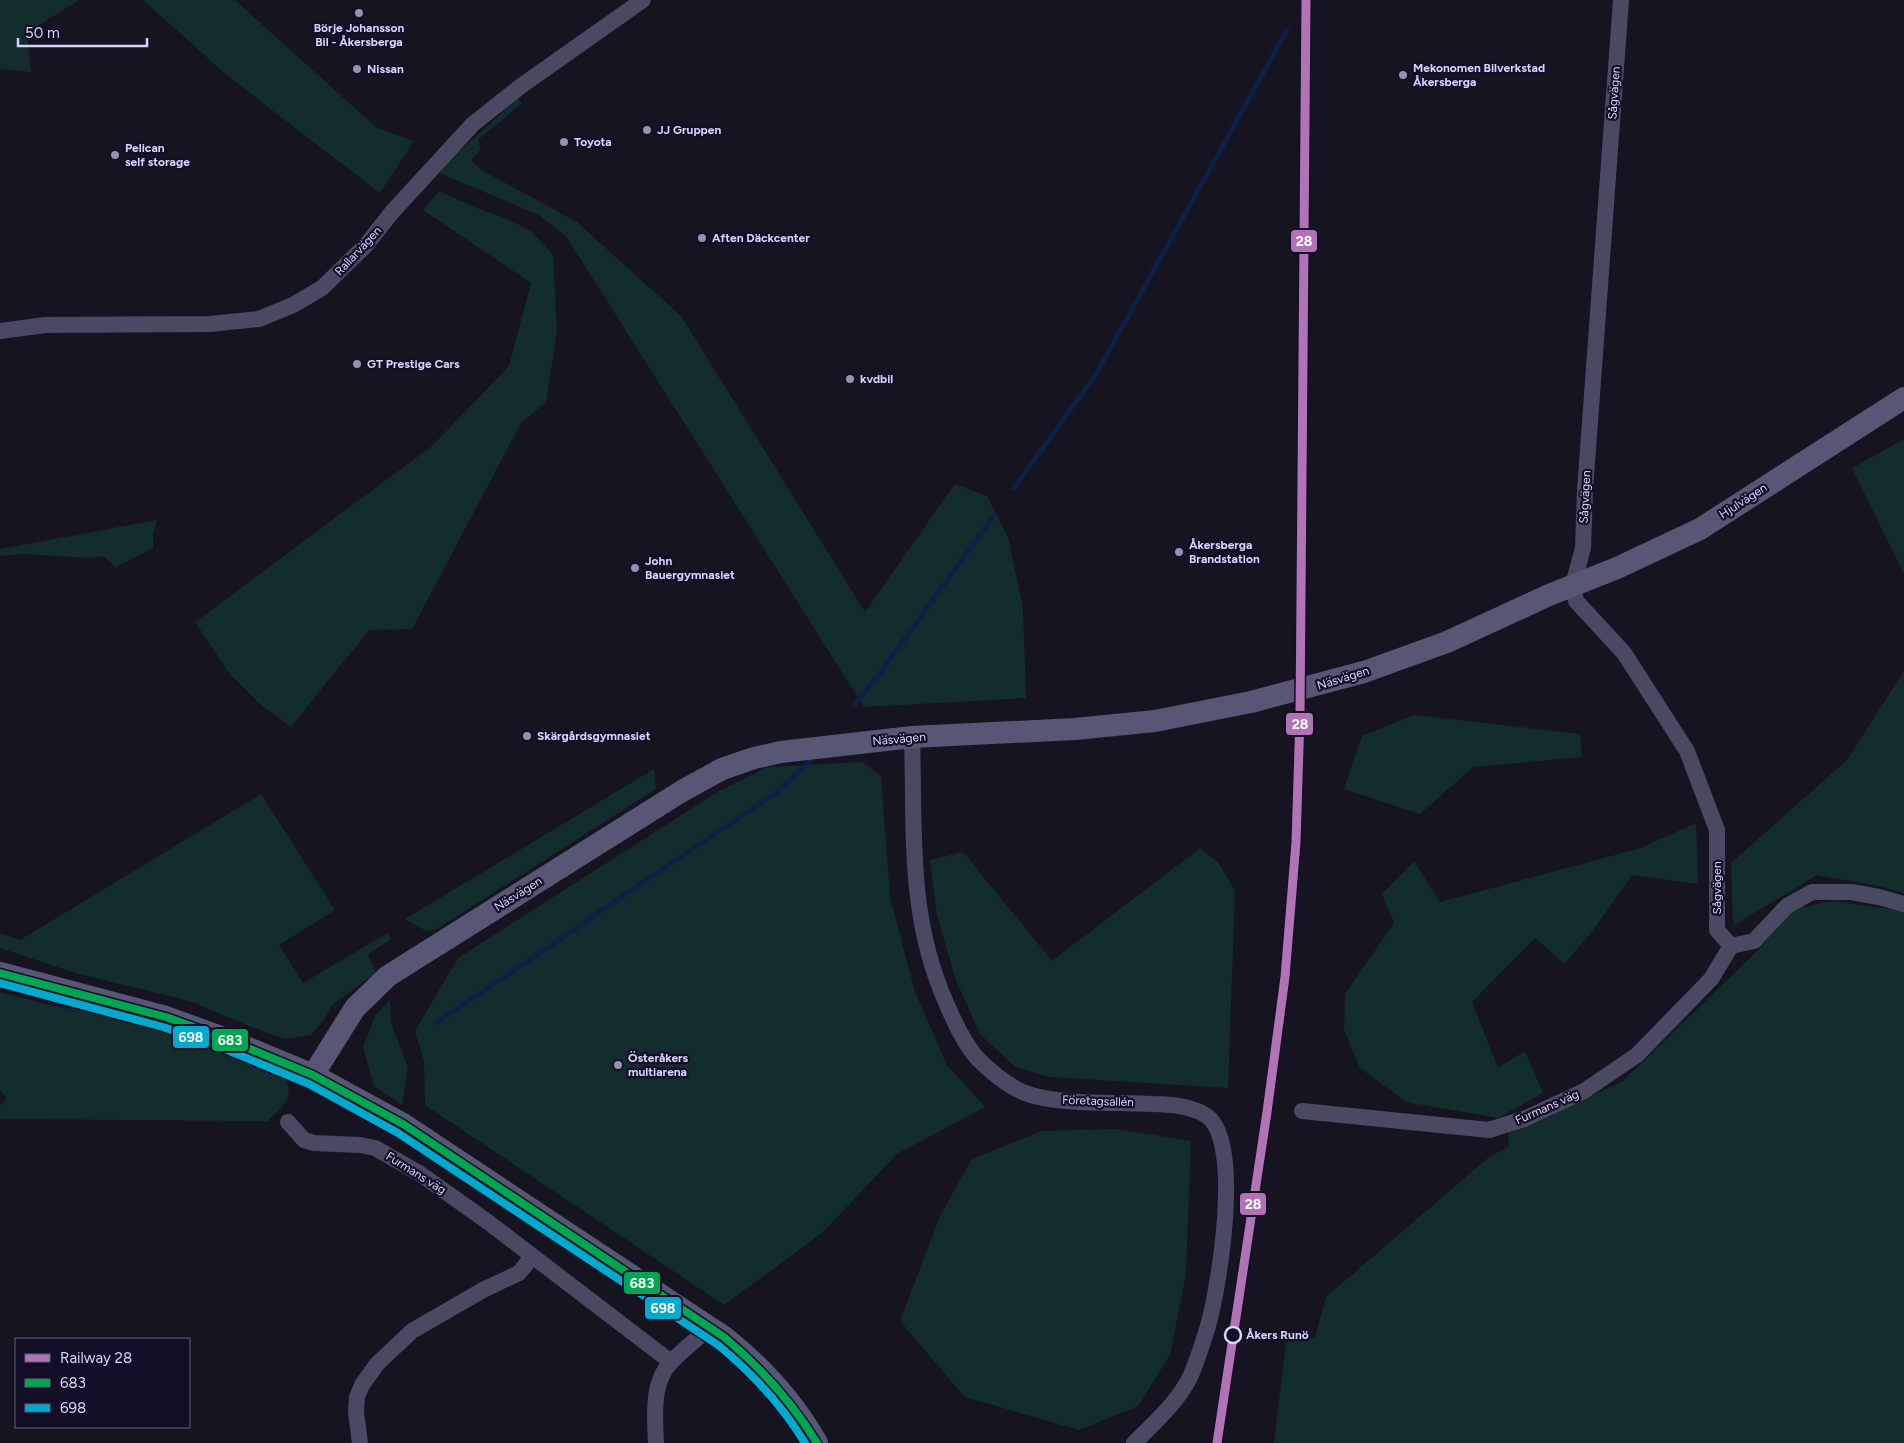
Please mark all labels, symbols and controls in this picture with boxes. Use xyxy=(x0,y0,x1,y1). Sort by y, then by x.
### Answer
marker: Börje Johansson Bil - Åkersberga xyxy=(353,7,365,19)
scale bar xyxy=(18,15,146,47)
place label: Börje Johansson Bil - Åkersberga xyxy=(314,21,404,49)
text: 50 m xyxy=(25,24,60,42)
place label: Mekonomen Bilverkstad Åkersberga xyxy=(1413,61,1545,89)
place label: Nissan xyxy=(367,62,404,76)
marker: Nissan xyxy=(351,63,363,75)
street label: Sågvägen xyxy=(1605,66,1623,120)
marker: Mekonomen Bilverkstad Åkersberga xyxy=(1397,69,1409,81)
place label: JJ Gruppen xyxy=(657,123,721,137)
marker: JJ Gruppen xyxy=(641,124,653,136)
place label: Toyota xyxy=(574,135,612,149)
marker: Toyota xyxy=(558,136,570,148)
place label: Pelican self storage xyxy=(125,141,190,169)
marker: Pelican self storage xyxy=(109,149,121,161)
street label: Rallarvägen xyxy=(332,223,384,278)
line badge: 28 xyxy=(1290,229,1318,253)
place label: Aften Däckcenter xyxy=(712,231,810,245)
marker: Aften Däckcenter xyxy=(696,232,708,244)
text: 28 xyxy=(1296,233,1312,250)
place label: GT Prestige Cars xyxy=(367,357,460,371)
marker: GT Prestige Cars xyxy=(351,358,363,370)
place label: kvdbil xyxy=(860,372,893,386)
marker: kvdbil xyxy=(844,373,856,385)
street label: Sågvägen xyxy=(1577,470,1593,524)
street label: Hjulvägen xyxy=(1716,480,1770,522)
place label: Åkersberga Brandstation xyxy=(1189,538,1260,566)
marker: Åkersberga Brandstation xyxy=(1173,546,1185,558)
place label: John Bauergymnasiet xyxy=(645,554,735,582)
marker: John Bauergymnasiet xyxy=(629,562,641,574)
street label: Näsvägen xyxy=(1315,663,1371,693)
line badge: 28 xyxy=(1285,712,1314,736)
text: 28 xyxy=(1292,716,1308,733)
place label: Skärgårdsgymnasiet xyxy=(537,729,651,743)
marker: Skärgårdsgymnasiet xyxy=(521,730,533,742)
street label: Näsvägen xyxy=(872,730,927,748)
street label: Sågvägen xyxy=(1710,861,1724,915)
street label: Näsvägen xyxy=(492,874,545,914)
line badge: 698 xyxy=(172,1025,210,1049)
line badge: 683 xyxy=(211,1028,249,1052)
text: 698 xyxy=(179,1029,203,1046)
text: 683 xyxy=(218,1032,242,1049)
place label: Österåkers multiarena xyxy=(628,1051,689,1079)
marker: Österåkers multiarena xyxy=(612,1059,624,1071)
street label: Furmans väg xyxy=(1513,1087,1581,1127)
street label: Företagsallén xyxy=(1062,1093,1134,1109)
street label: Furmans väg xyxy=(383,1149,449,1197)
line badge: 28 xyxy=(1239,1192,1267,1216)
text: 28 xyxy=(1245,1196,1261,1213)
line badge: 683 xyxy=(623,1271,661,1295)
text: 683 xyxy=(630,1275,654,1292)
line badge: 698 xyxy=(644,1296,682,1320)
text: 698 xyxy=(651,1300,675,1317)
marker: Åkers Runö xyxy=(1224,1326,1242,1344)
place label: Åkers Runö xyxy=(1246,1328,1309,1342)
legend xyxy=(15,1338,190,1428)
text: Railway 28 xyxy=(60,1349,132,1367)
text: 683 xyxy=(60,1374,86,1392)
text: 698 xyxy=(60,1399,86,1417)

